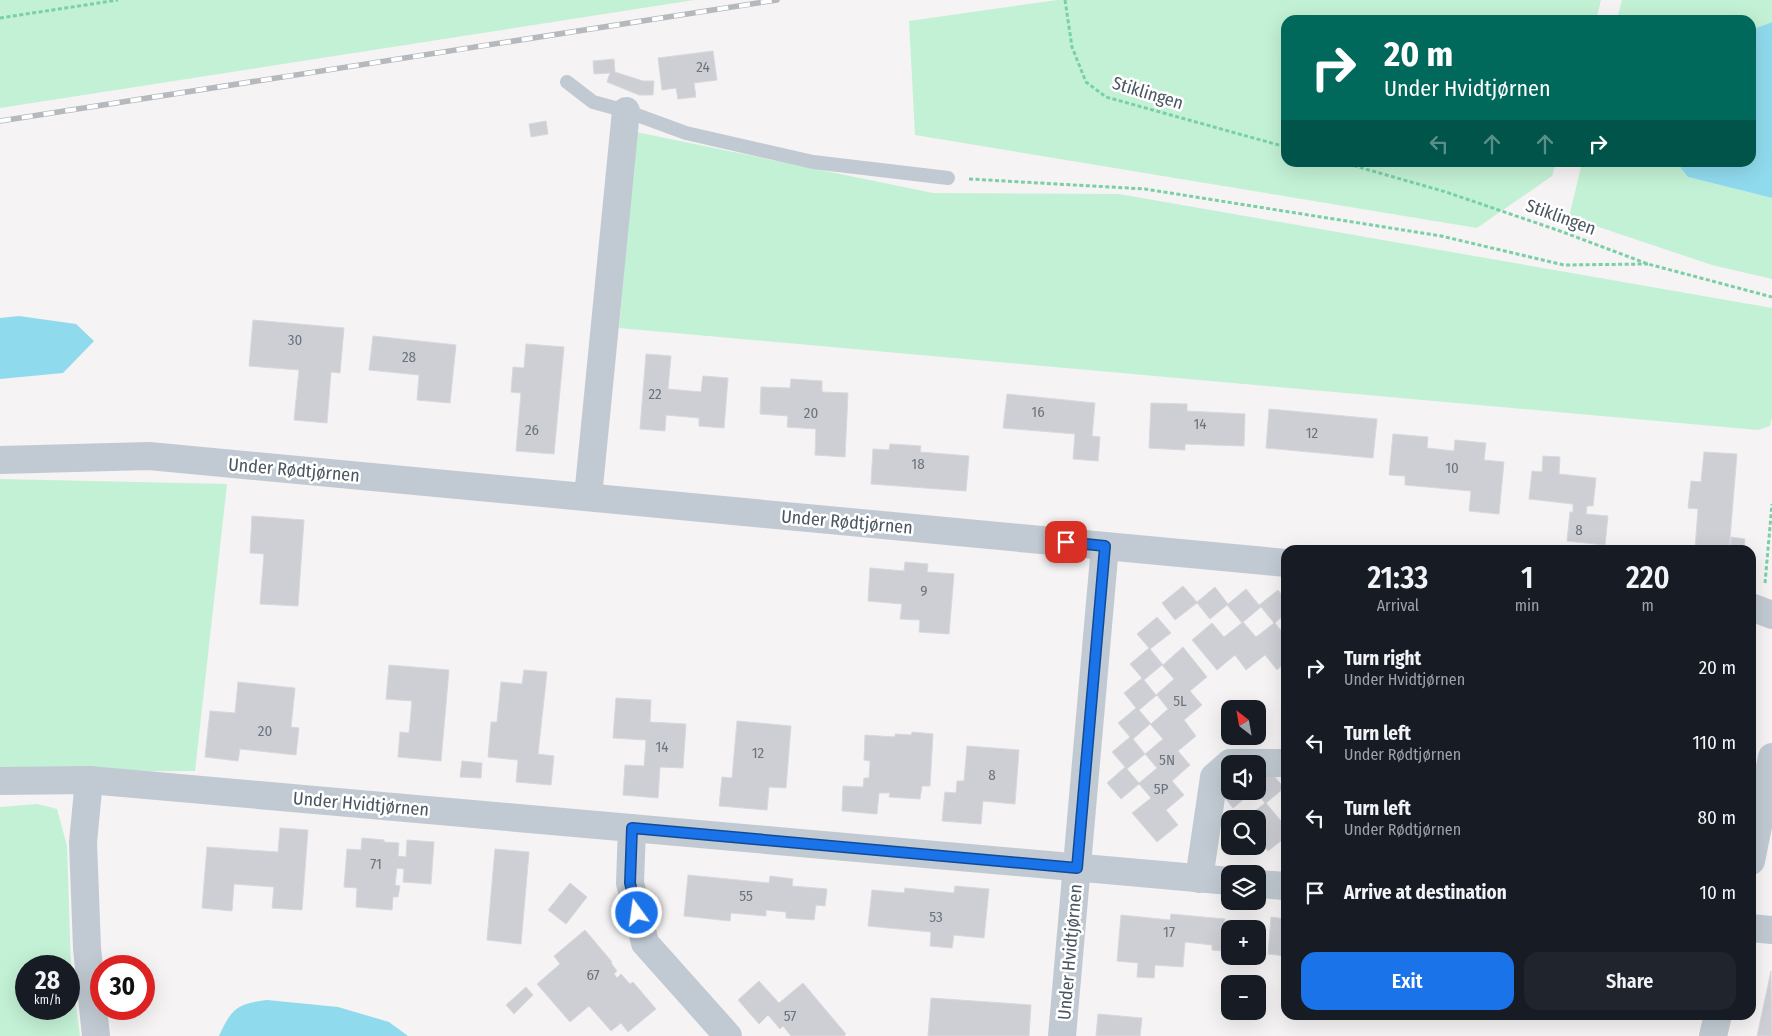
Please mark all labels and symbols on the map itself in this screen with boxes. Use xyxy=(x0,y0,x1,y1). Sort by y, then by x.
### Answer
house number: 24 xyxy=(696,58,710,76)
street label: Stiklingen xyxy=(1110,72,1186,114)
street label: Stiklingen xyxy=(1523,194,1599,240)
house number: 30 xyxy=(288,331,302,349)
house number: 28 xyxy=(402,348,416,366)
house number: 22 xyxy=(648,385,662,403)
house number: 16 xyxy=(1031,403,1045,421)
house number: 20 xyxy=(804,404,818,422)
house number: 14 xyxy=(1193,415,1207,433)
house number: 26 xyxy=(525,421,539,439)
house number: 12 xyxy=(1306,424,1319,442)
street label: Under Rødtjørnen xyxy=(227,453,361,487)
house number: 18 xyxy=(911,455,925,473)
house number: 10 xyxy=(1445,459,1459,477)
street label: Under Rødtjørnen xyxy=(780,505,914,539)
pin xyxy=(1045,521,1087,563)
house number: 8 xyxy=(1575,521,1583,539)
house number: 9 xyxy=(920,582,928,600)
house number: 5L xyxy=(1173,692,1187,710)
north arrow xyxy=(1221,700,1266,745)
house number: 20 xyxy=(258,722,272,740)
house number: 14 xyxy=(655,738,669,756)
house number: 12 xyxy=(752,744,765,762)
house number: 5N xyxy=(1159,751,1175,769)
house number: 8 xyxy=(988,766,996,784)
house number: 5P xyxy=(1154,780,1169,798)
street label: Under Hvidtjørnen xyxy=(292,787,430,821)
house number: 71 xyxy=(370,855,382,873)
street label: Under Hvidtjørnen xyxy=(1053,883,1087,1021)
position arrow xyxy=(610,886,662,938)
house number: 55 xyxy=(739,887,753,905)
house number: 53 xyxy=(929,908,943,926)
house number: 17 xyxy=(1163,923,1175,941)
speed limit sign: 30 xyxy=(90,955,155,1020)
house number: 67 xyxy=(586,966,600,984)
house number: 57 xyxy=(784,1007,796,1025)

